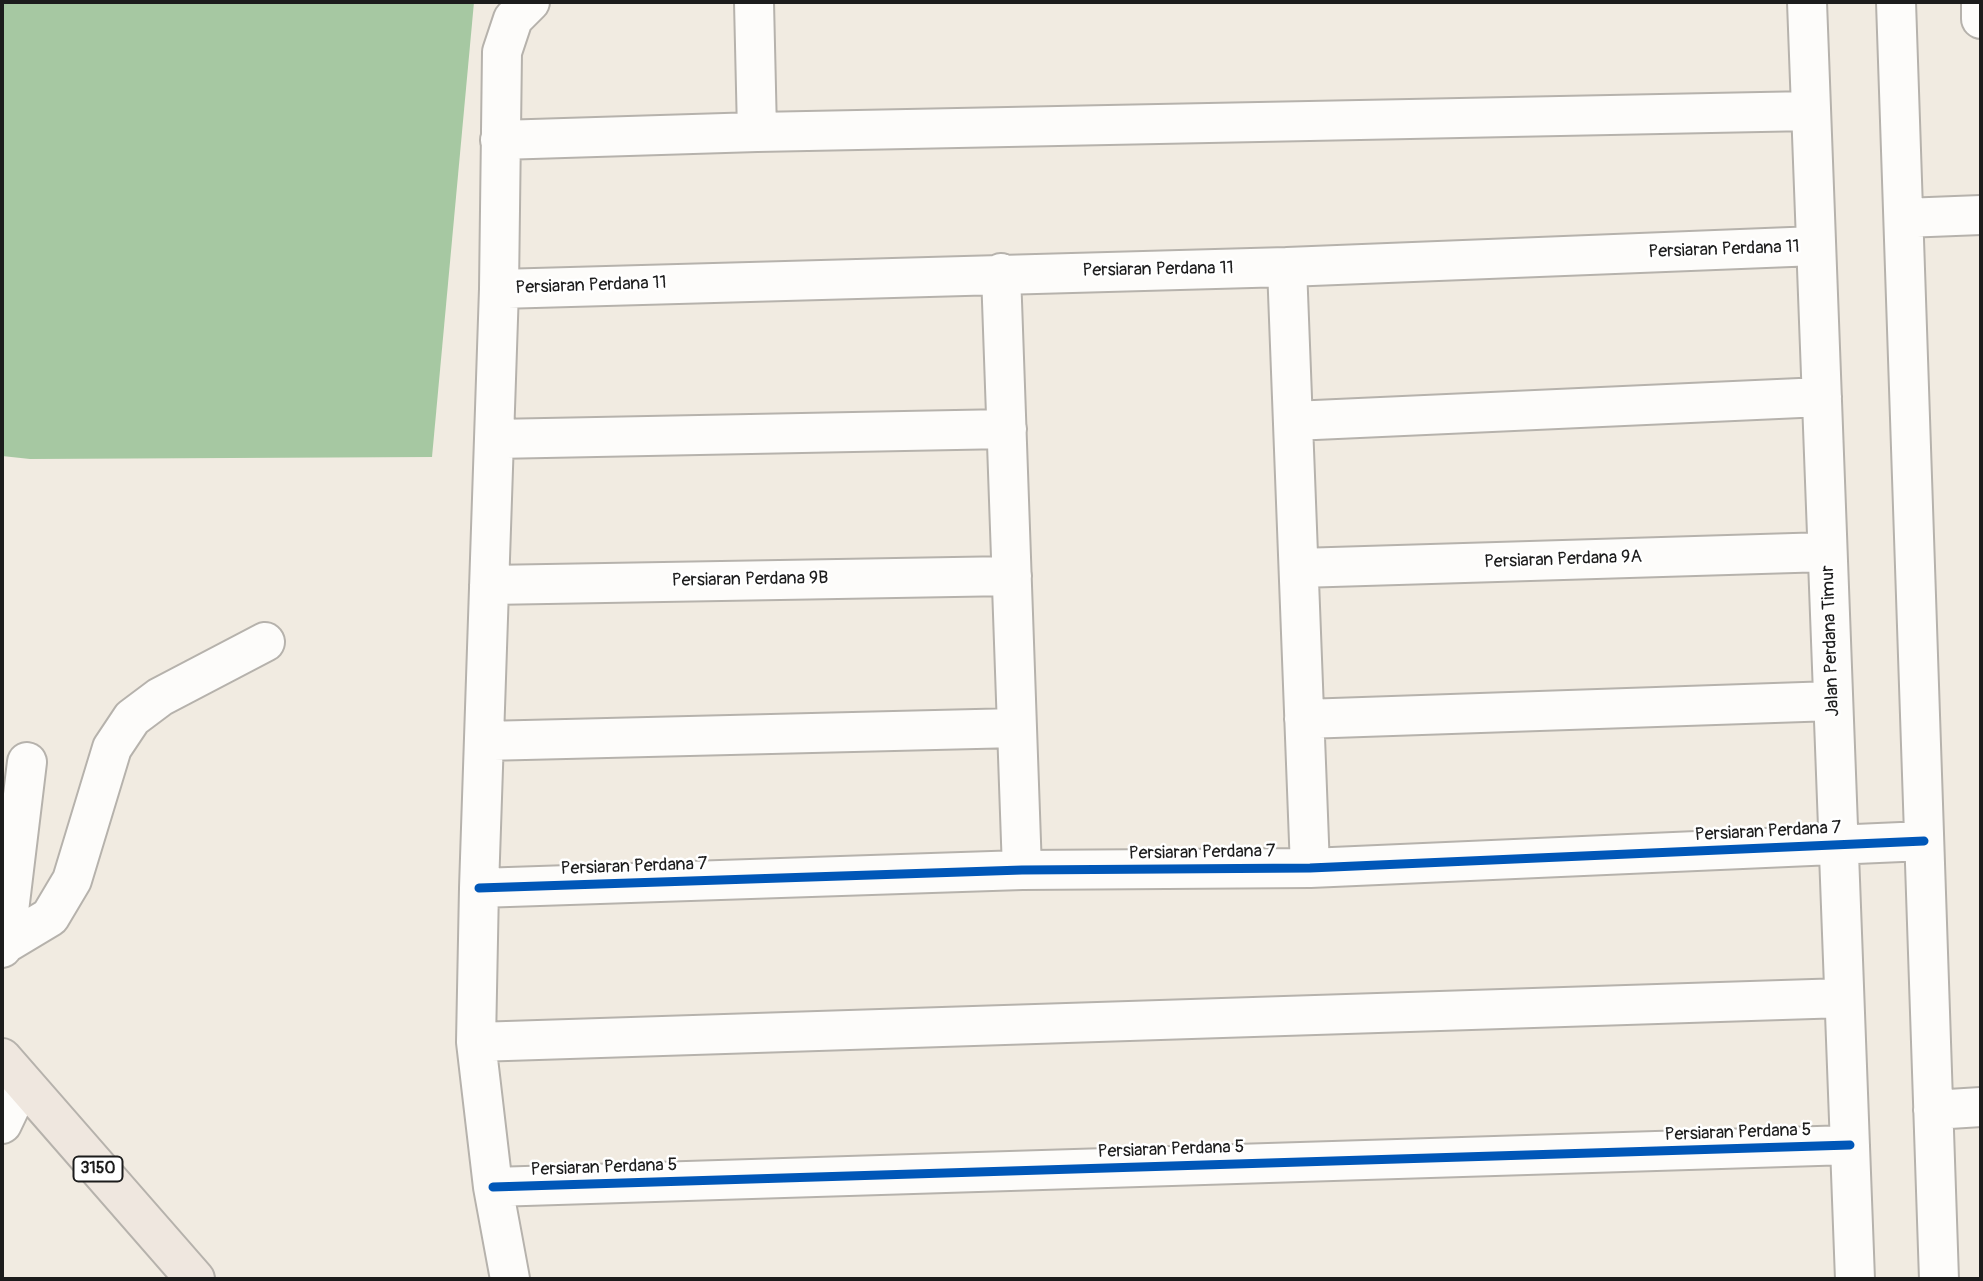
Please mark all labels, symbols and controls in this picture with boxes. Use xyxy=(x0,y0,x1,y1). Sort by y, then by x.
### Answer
street label: Persiaran Perdana 11 xyxy=(1648,237,1800,263)
street label: Persiaran Perdana 11 xyxy=(1082,258,1234,282)
street label: Persiaran Perdana 11 xyxy=(515,273,667,299)
street label: Persiaran Perdana 9A xyxy=(1484,546,1642,574)
street label: Jalan Perdana Timur xyxy=(1818,565,1844,717)
street label: Persiaran Perdana 9B xyxy=(671,568,829,592)
street label: Persiaran Perdana 7 xyxy=(1694,817,1842,847)
street label: Persiaran Perdana 7 xyxy=(1128,841,1276,865)
street label: Persiaran Perdana 7 xyxy=(560,854,708,880)
street label: Persiaran Perdana 5 xyxy=(1664,1120,1812,1146)
street label: Persiaran Perdana 5 xyxy=(1097,1137,1245,1163)
street label: Persiaran Perdana 5 xyxy=(530,1155,678,1181)
road number: 3150 xyxy=(74,1156,122,1182)

